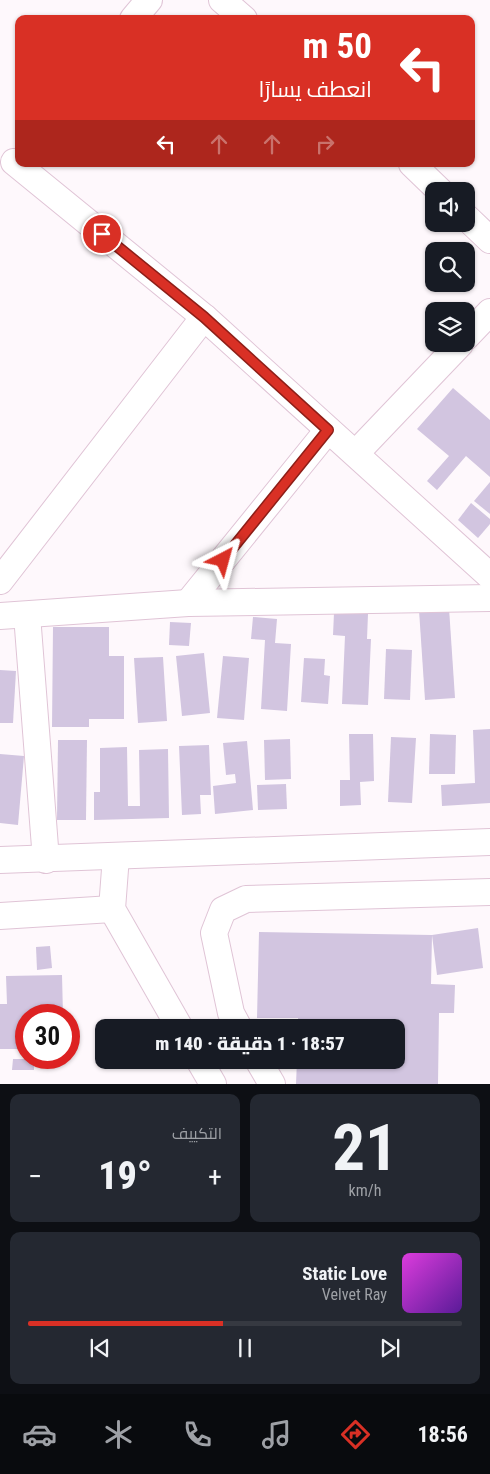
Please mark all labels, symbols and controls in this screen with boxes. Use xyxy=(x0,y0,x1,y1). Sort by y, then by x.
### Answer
text: 50 m xyxy=(303,26,372,67)
icon: left xyxy=(390,35,455,100)
text: انعطف يسارًا xyxy=(258,77,372,102)
icon: left xyxy=(152,130,180,158)
icon: ahead xyxy=(205,130,233,158)
icon: ahead xyxy=(258,130,286,158)
icon: right xyxy=(311,130,339,158)
map controls xyxy=(425,182,475,352)
button: sound xyxy=(425,182,475,232)
pin xyxy=(81,213,123,255)
icon: arrive xyxy=(88,220,116,248)
button: search xyxy=(425,242,475,292)
button: layers xyxy=(425,302,475,352)
position arrow xyxy=(196,533,248,585)
speed limit sign: 30 xyxy=(15,1004,80,1069)
text: 18:57 · 1 دقيقة · 140 m xyxy=(155,1032,345,1055)
text: 21 xyxy=(332,1110,398,1186)
text: التكييف xyxy=(172,1124,222,1143)
text: 19° xyxy=(98,1154,152,1198)
text: − xyxy=(28,1160,42,1193)
text: + xyxy=(208,1160,222,1193)
text: km/h xyxy=(349,1181,381,1200)
text: Static Love xyxy=(302,1262,387,1285)
text: Velvet Ray xyxy=(322,1285,387,1304)
icon: previous xyxy=(86,1334,114,1362)
icon: pause xyxy=(231,1334,259,1362)
icon: next xyxy=(376,1334,404,1362)
icon: car xyxy=(22,1417,57,1452)
icon: climate xyxy=(101,1417,136,1452)
icon: phone xyxy=(180,1417,215,1452)
icon: music xyxy=(259,1417,294,1452)
icon: directions xyxy=(338,1417,373,1452)
text: 18:56 xyxy=(417,1422,468,1447)

